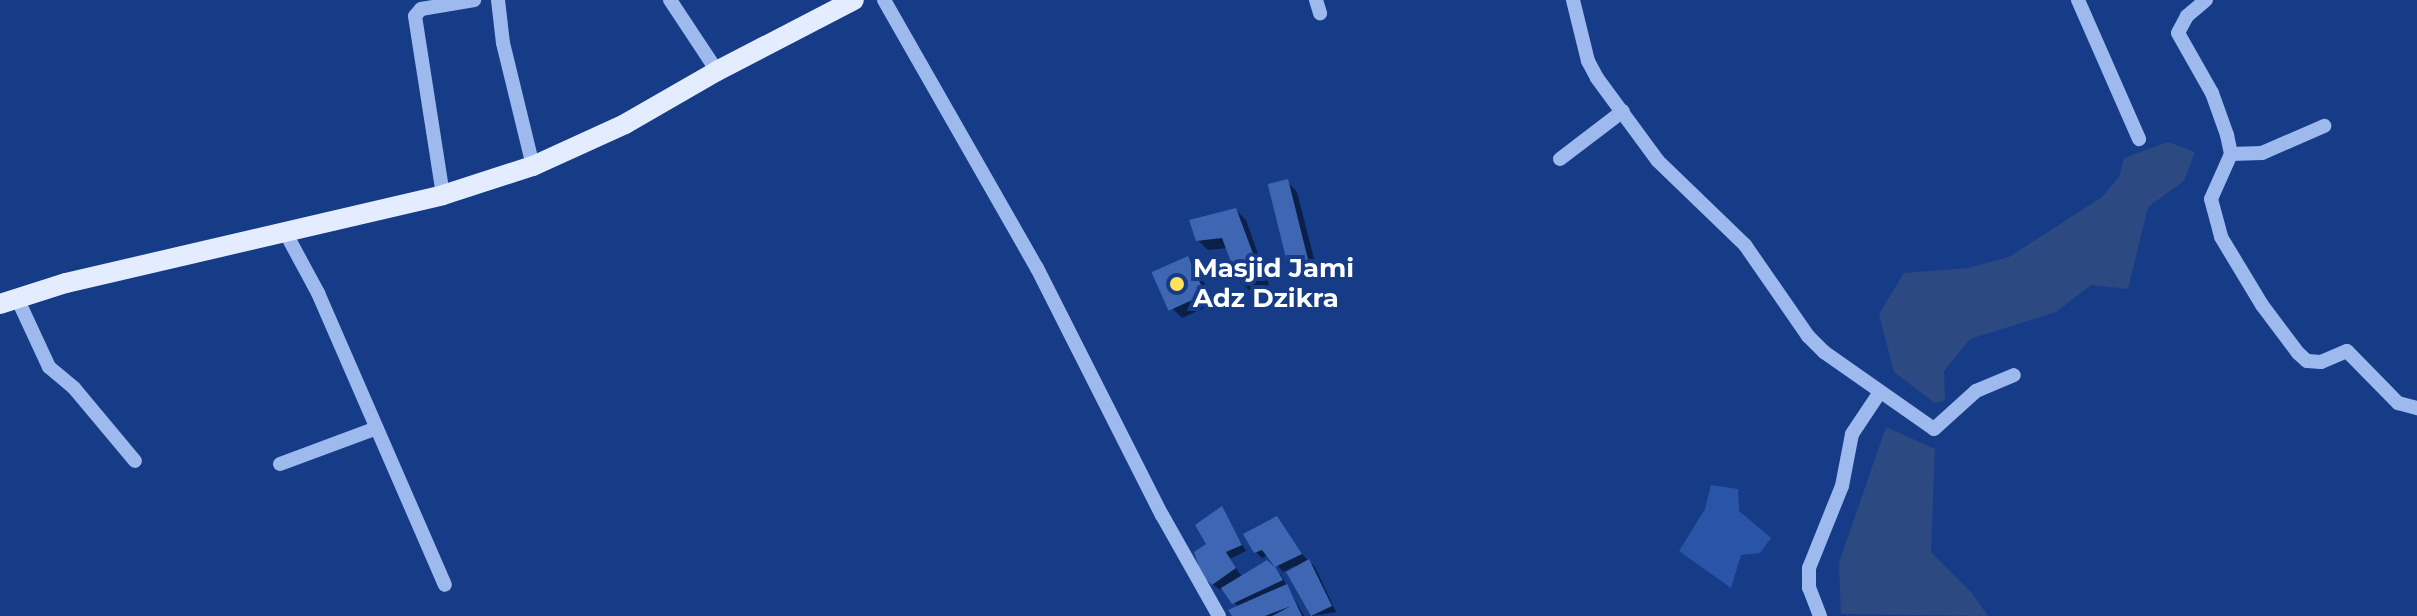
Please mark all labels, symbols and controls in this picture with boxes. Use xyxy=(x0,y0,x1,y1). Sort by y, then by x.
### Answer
place label: Masjid Jami Adz Dzikra xyxy=(1193,253,1354,314)
marker: Masjid Jami Adz Dzikra xyxy=(1168,275,1186,293)

